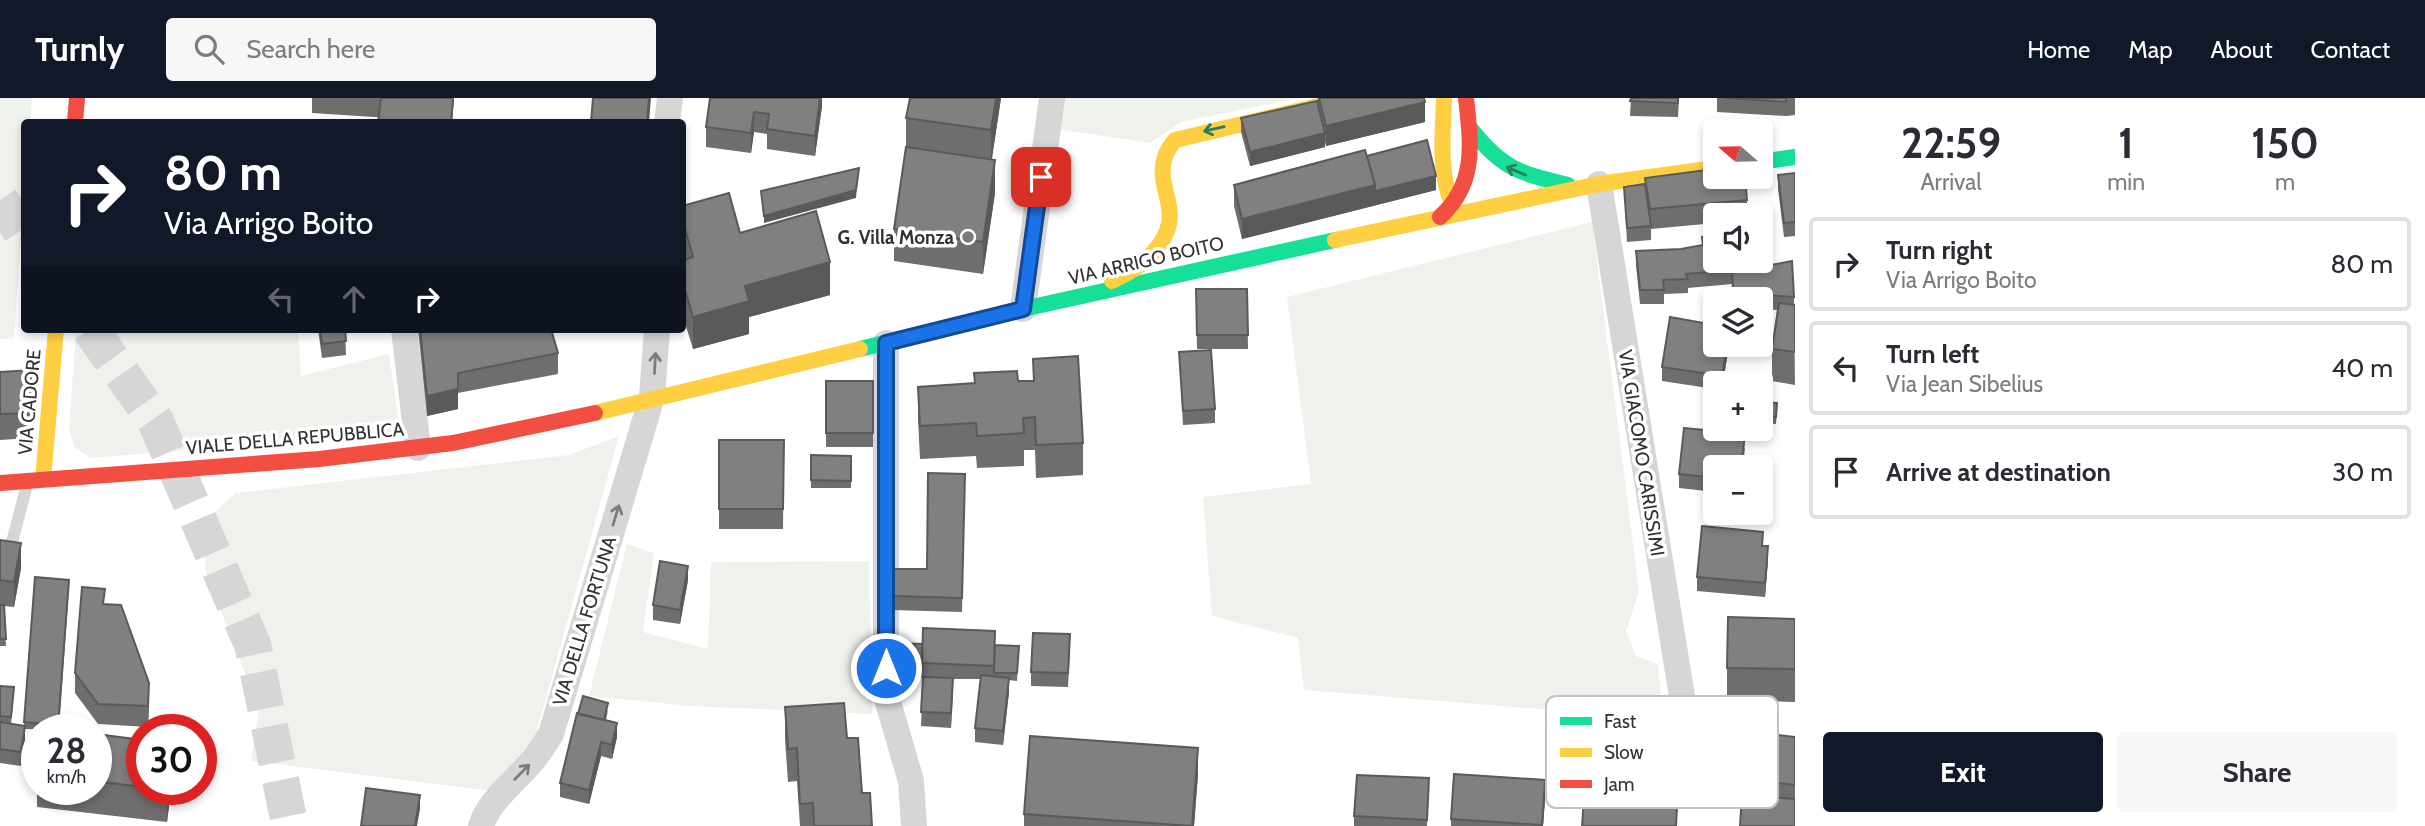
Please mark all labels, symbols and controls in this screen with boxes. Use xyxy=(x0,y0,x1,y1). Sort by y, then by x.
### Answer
search box xyxy=(166,18,656,81)
text: Turnly xyxy=(35,29,124,69)
icon: search xyxy=(190,30,228,68)
text: Search here xyxy=(246,33,375,65)
text: Home xyxy=(2027,35,2090,64)
text: Map xyxy=(2128,35,2173,64)
text: About xyxy=(2211,35,2273,64)
text: Contact xyxy=(2311,35,2390,64)
text: 22:59 xyxy=(1901,117,2001,169)
text: 1 xyxy=(2118,117,2134,169)
text: 150 xyxy=(2251,117,2319,169)
north arrow xyxy=(1703,119,1773,189)
map controls xyxy=(1703,119,1773,525)
one-way arrow xyxy=(1203,123,1226,136)
text: 80 m xyxy=(164,143,282,202)
icon: right xyxy=(49,147,140,238)
pin xyxy=(1011,147,1071,207)
icon: arrive xyxy=(1022,158,1060,196)
one-way arrow xyxy=(1506,164,1528,177)
text: Arrival xyxy=(1920,168,1982,196)
text: min xyxy=(2107,168,2145,196)
text: m xyxy=(2275,168,2295,196)
text: Via Arrigo Boito xyxy=(164,203,373,242)
button: sound xyxy=(1703,203,1773,273)
place label: G. Villa Monza xyxy=(838,226,955,249)
marker: G. Villa Monza xyxy=(960,229,976,245)
street label: VIA ARRIGO BOITO xyxy=(1066,231,1226,290)
text: Turn right xyxy=(1886,234,1992,266)
icon: right xyxy=(1827,245,1865,283)
text: 80 m xyxy=(2330,248,2393,280)
text: Via Arrigo Boito xyxy=(1886,266,2037,294)
icon: left xyxy=(262,280,300,318)
icon: ahead xyxy=(335,280,373,318)
icon: right xyxy=(408,280,446,318)
button: layers xyxy=(1703,287,1773,357)
text: Turn left xyxy=(1886,338,1979,370)
street label: VIA CADORE xyxy=(13,348,46,456)
street label: VIA GIACOMO CARISSIMI xyxy=(1614,348,1669,558)
icon: left xyxy=(1827,349,1865,387)
one-way arrow xyxy=(649,352,662,375)
text: 40 m xyxy=(2331,352,2393,384)
text: Via Jean Sibelius xyxy=(1886,370,2043,398)
button: + xyxy=(1703,371,1773,441)
street label: VIALE DELLA REPUBBLICA xyxy=(185,417,405,459)
icon: arrive xyxy=(1827,453,1865,491)
button: − xyxy=(1703,455,1773,525)
text: Arrive at destination xyxy=(1886,456,2111,488)
text: 30 m xyxy=(2332,456,2393,488)
one-way arrow xyxy=(611,504,624,526)
street label: VIA DELLA FORTUNA xyxy=(548,533,621,709)
position arrow xyxy=(849,631,923,705)
legend xyxy=(1546,696,1778,808)
text: Fast xyxy=(1604,710,1637,733)
speed limit sign: 30 xyxy=(126,714,217,805)
text: 28 xyxy=(47,729,86,772)
button: Exit xyxy=(1823,732,2103,812)
button: Share xyxy=(2117,732,2397,812)
text: Slow xyxy=(1604,741,1644,764)
one-way arrow xyxy=(513,763,530,780)
text: km/h xyxy=(47,766,86,788)
text: Jam xyxy=(1603,773,1634,796)

